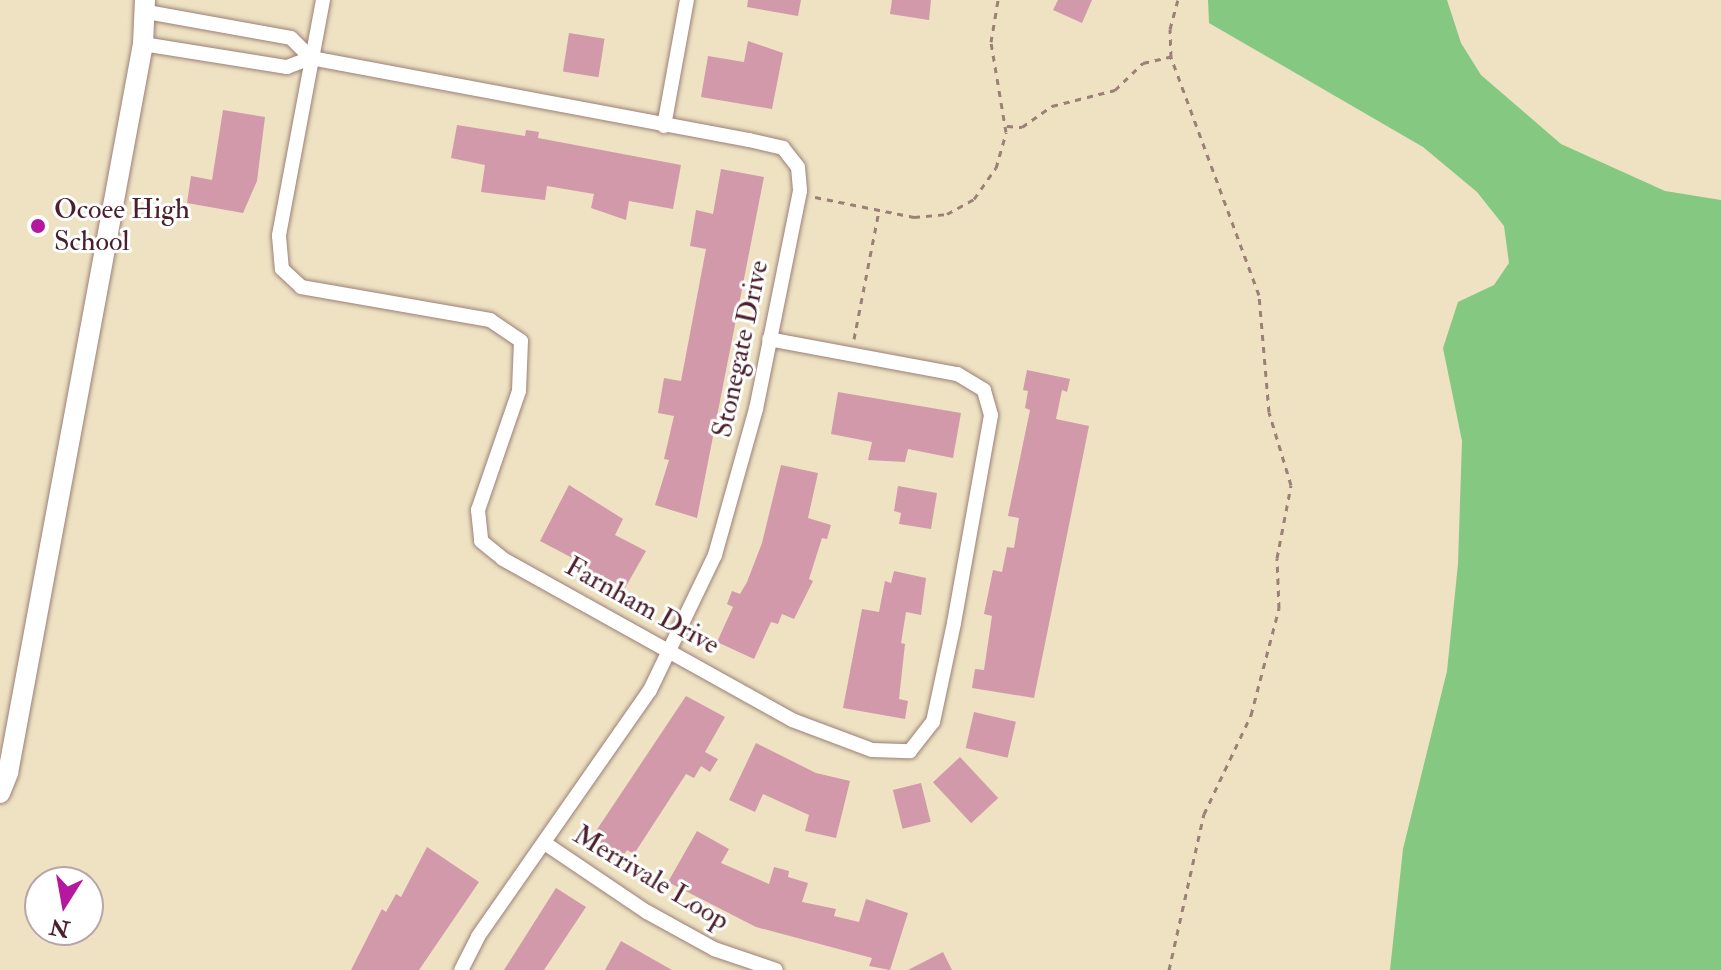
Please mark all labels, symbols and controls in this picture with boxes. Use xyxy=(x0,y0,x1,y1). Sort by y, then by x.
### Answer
place label: Ocoee High School xyxy=(54,193,190,259)
marker: Ocoee High School xyxy=(29,217,47,235)
street label: Stonegate Drive xyxy=(706,257,776,441)
street label: Farnham Drive xyxy=(559,550,725,662)
street label: Merrivale Loop xyxy=(567,818,735,938)
north arrow xyxy=(24,866,104,946)
text: N xyxy=(47,912,72,943)

